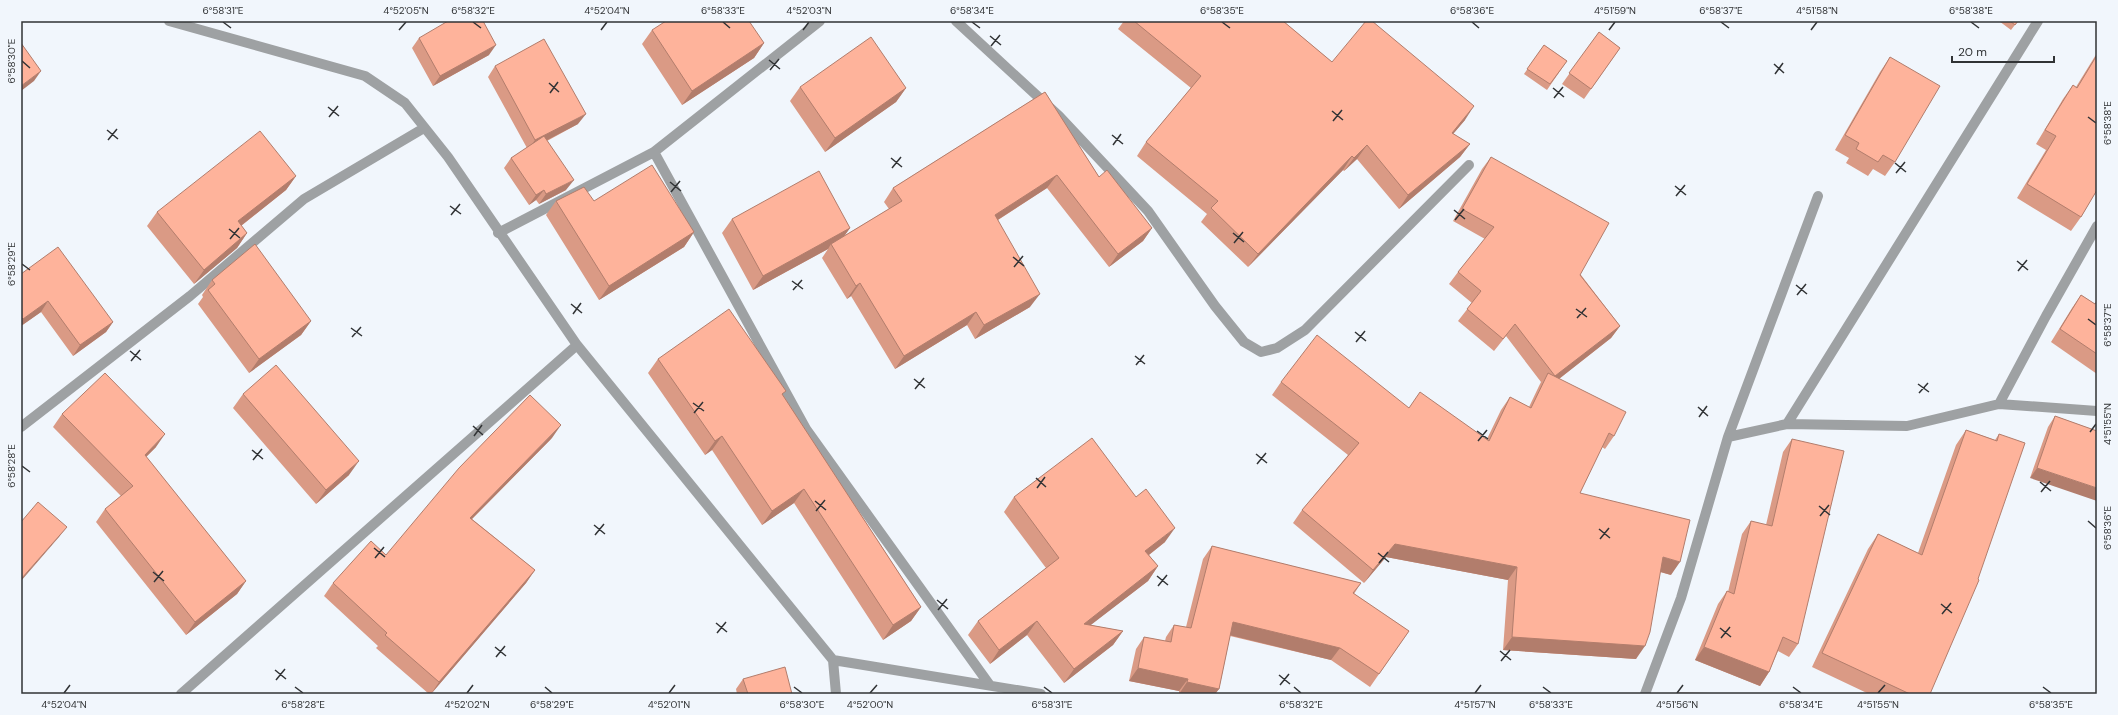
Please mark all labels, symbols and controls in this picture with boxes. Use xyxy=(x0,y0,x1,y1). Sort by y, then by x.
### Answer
text: 6°58'31"E xyxy=(203,4,244,17)
text: 4°52'05"N xyxy=(383,4,429,17)
text: 6°58'32"E xyxy=(451,4,495,17)
text: 4°52'04"N xyxy=(584,4,630,17)
text: 6°58'33"E xyxy=(701,4,745,17)
text: 4°52'03"N xyxy=(786,4,832,17)
text: 6°58'34"E xyxy=(950,4,994,17)
text: 6°58'35"E xyxy=(1200,4,1244,17)
text: 6°58'36"E xyxy=(1450,4,1494,17)
text: 4°51'59"N xyxy=(1594,4,1636,17)
text: 6°58'37"E xyxy=(1699,4,1743,17)
text: 4°51'58"N xyxy=(1796,4,1838,17)
text: 6°58'38"E xyxy=(1949,4,1993,17)
text: 6°58'30"E xyxy=(5,38,18,83)
scale bar xyxy=(1952,38,2054,64)
text: 20 m xyxy=(1958,44,1987,60)
text: 6°58'38"E xyxy=(2101,101,2114,145)
text: 6°58'29"E xyxy=(5,242,18,286)
text: 6°58'37"E xyxy=(2101,303,2114,347)
text: 4°51'55"N xyxy=(2101,403,2114,445)
text: 6°58'28"E xyxy=(5,444,18,488)
text: 6°58'36"E xyxy=(2101,506,2114,550)
text: 4°52'04"N xyxy=(41,698,87,711)
text: 6°58'28"E xyxy=(281,698,325,711)
text: 4°52'02"N xyxy=(444,698,490,711)
text: 6°58'29"E xyxy=(530,698,574,711)
text: 4°52'01"N xyxy=(648,698,690,711)
text: 6°58'30"E xyxy=(780,698,825,711)
text: 4°52'00"N xyxy=(847,698,893,711)
text: 6°58'31"E xyxy=(1032,698,1073,711)
text: 6°58'32"E xyxy=(1279,698,1323,711)
text: 4°51'57"N xyxy=(1454,698,1496,711)
text: 6°58'33"E xyxy=(1529,698,1573,711)
text: 4°51'56"N xyxy=(1656,698,1698,711)
text: 6°58'34"E xyxy=(1779,698,1823,711)
text: 4°51'55"N xyxy=(1857,698,1899,711)
text: 6°58'35"E xyxy=(2029,698,2073,711)

